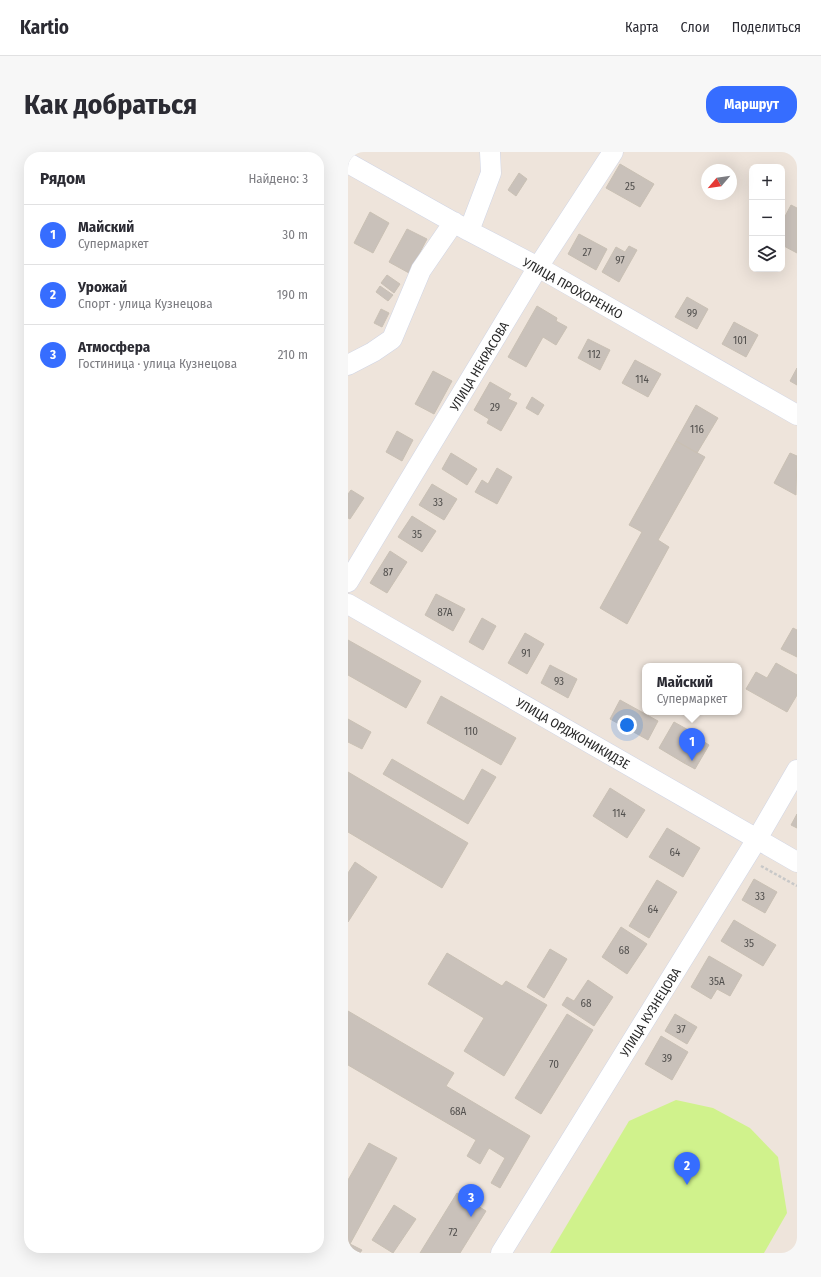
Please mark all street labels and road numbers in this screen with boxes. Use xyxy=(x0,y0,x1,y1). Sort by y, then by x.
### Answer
street label: УЛИЦА ПРОХОРЕНКО xyxy=(519,254,625,322)
street label: УЛИЦА НЕКРАСОВА xyxy=(446,319,512,414)
street label: УЛИЦА ОРДЖОНИКИДЗЕ xyxy=(512,694,632,772)
street label: УЛИЦА КУЗНЕЦОВА xyxy=(616,965,684,1060)

